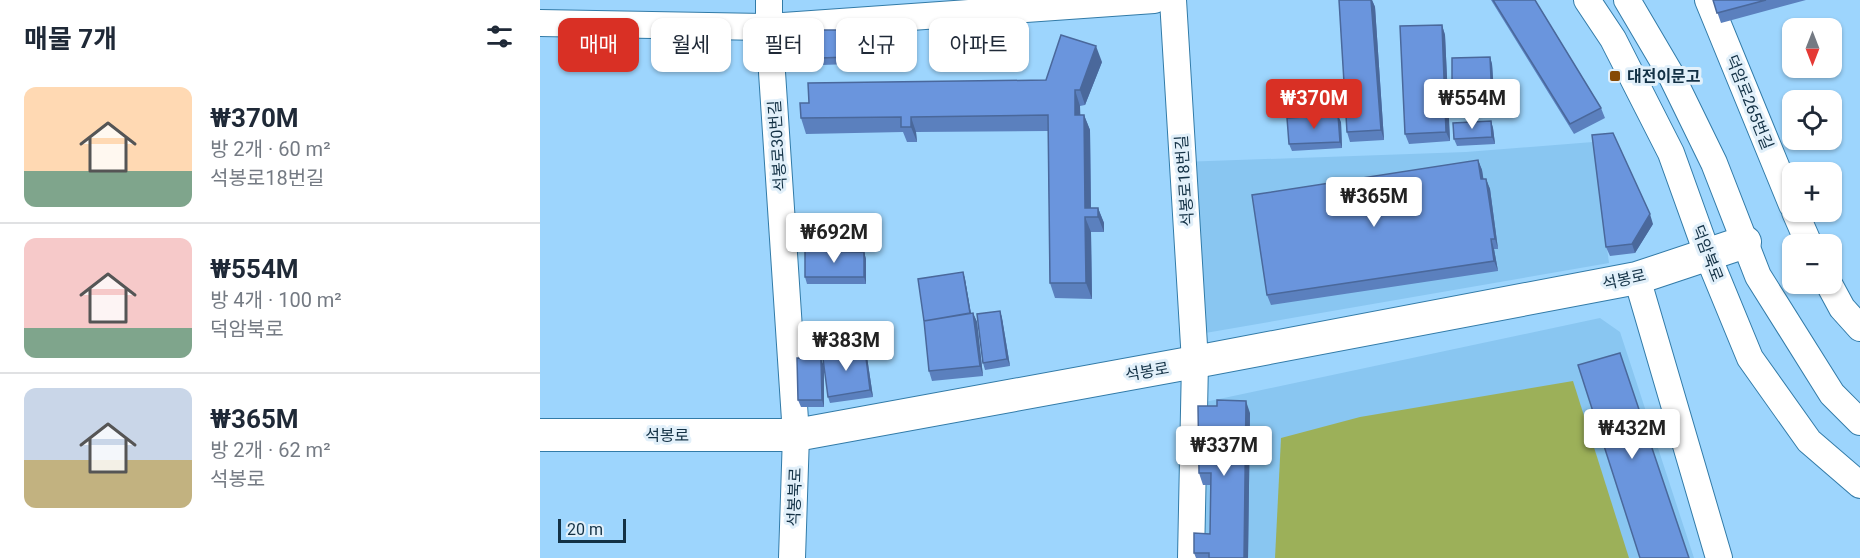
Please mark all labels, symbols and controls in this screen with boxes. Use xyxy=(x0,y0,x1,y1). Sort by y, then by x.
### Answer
chip: 매매 xyxy=(558,18,639,72)
chip: 월세 xyxy=(651,18,731,72)
chip: 필터 xyxy=(743,18,824,72)
chip: 신규 xyxy=(836,18,917,72)
chip: 아파트 xyxy=(929,18,1029,72)
north arrow xyxy=(1782,18,1842,78)
map controls xyxy=(1782,18,1842,294)
icon: filters xyxy=(483,20,516,53)
text: 매물 7개 xyxy=(24,24,117,54)
street label: 덕암로265번길 xyxy=(1722,52,1777,152)
place label: 대전이문고 xyxy=(1627,67,1701,86)
marker: 대전이문고 xyxy=(1608,69,1622,83)
pin: ₩370M xyxy=(1272,79,1356,130)
pin: ₩554M xyxy=(1430,79,1514,130)
text: ₩370M xyxy=(1280,86,1348,110)
text: ₩554M xyxy=(1438,86,1506,110)
button: locate xyxy=(1782,90,1842,150)
street label: 석봉로30번길 xyxy=(765,100,790,192)
text: ₩370M xyxy=(210,103,299,133)
icon: home xyxy=(72,111,144,183)
street label: 석봉로18번길 xyxy=(1172,135,1197,227)
text: 방 2개 · 60 m² xyxy=(210,137,330,161)
button: + xyxy=(1782,162,1842,222)
text: 석봉로18번길 xyxy=(210,166,324,190)
pin: ₩365M xyxy=(1332,177,1416,228)
text: ₩365M xyxy=(1340,184,1408,208)
pin: ₩692M xyxy=(792,213,876,264)
text: ₩692M xyxy=(800,220,868,244)
street label: 덕암북로 xyxy=(1688,222,1727,284)
button: − xyxy=(1782,234,1842,294)
text: ₩554M xyxy=(210,254,299,284)
icon: home xyxy=(72,262,144,334)
street label: 석봉로 xyxy=(1600,265,1648,294)
text: 방 4개 · 100 m² xyxy=(210,288,342,312)
text: 덕암북로 xyxy=(210,317,284,341)
pin: ₩383M xyxy=(804,321,888,372)
text: ₩383M xyxy=(812,328,880,352)
street label: 석봉로 xyxy=(1124,358,1171,385)
text: ₩365M xyxy=(210,404,299,434)
pin: ₩432M xyxy=(1590,409,1674,460)
icon: home xyxy=(72,412,144,484)
text: ₩432M xyxy=(1598,416,1666,440)
street label: 석봉로 xyxy=(645,426,689,445)
pin: ₩337M xyxy=(1182,426,1266,477)
text: ₩337M xyxy=(1190,433,1258,457)
text: 방 2개 · 62 m² xyxy=(210,438,330,462)
text: 석봉로 xyxy=(210,467,265,491)
street label: 석봉북로 xyxy=(784,467,805,527)
scale bar xyxy=(558,516,626,544)
text: 20 m xyxy=(567,520,603,539)

